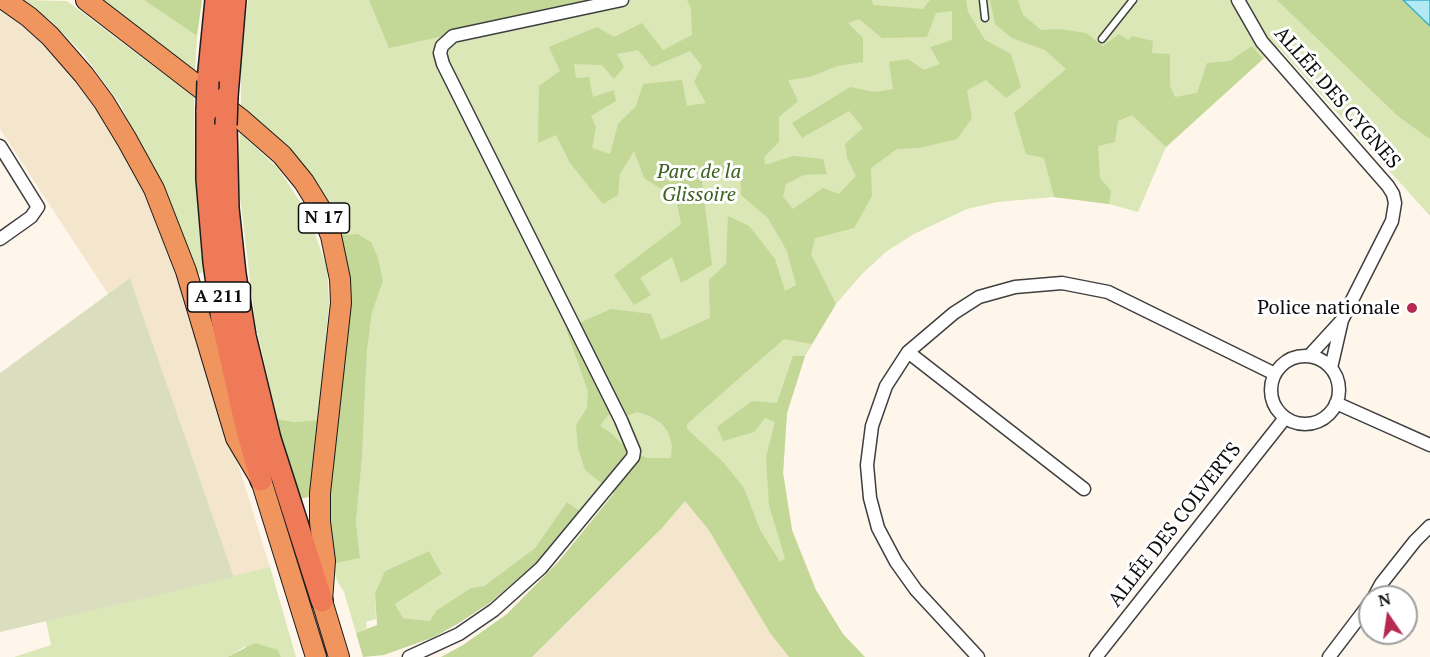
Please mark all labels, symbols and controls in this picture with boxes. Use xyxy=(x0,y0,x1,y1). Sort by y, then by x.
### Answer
street label: ALLÉE DES CYGNES xyxy=(1269,22,1405,174)
park label: Parc de la Glissoire xyxy=(657,160,741,207)
road number: N 17 xyxy=(298,203,350,233)
road number: A 211 xyxy=(188,282,250,312)
place label: Police nationale xyxy=(1257,296,1400,320)
marker: Police nationale xyxy=(1405,301,1419,315)
street label: ALLÉE DES COLVERTS xyxy=(1104,438,1246,612)
north arrow xyxy=(1358,585,1418,645)
text: N xyxy=(1376,587,1393,611)

